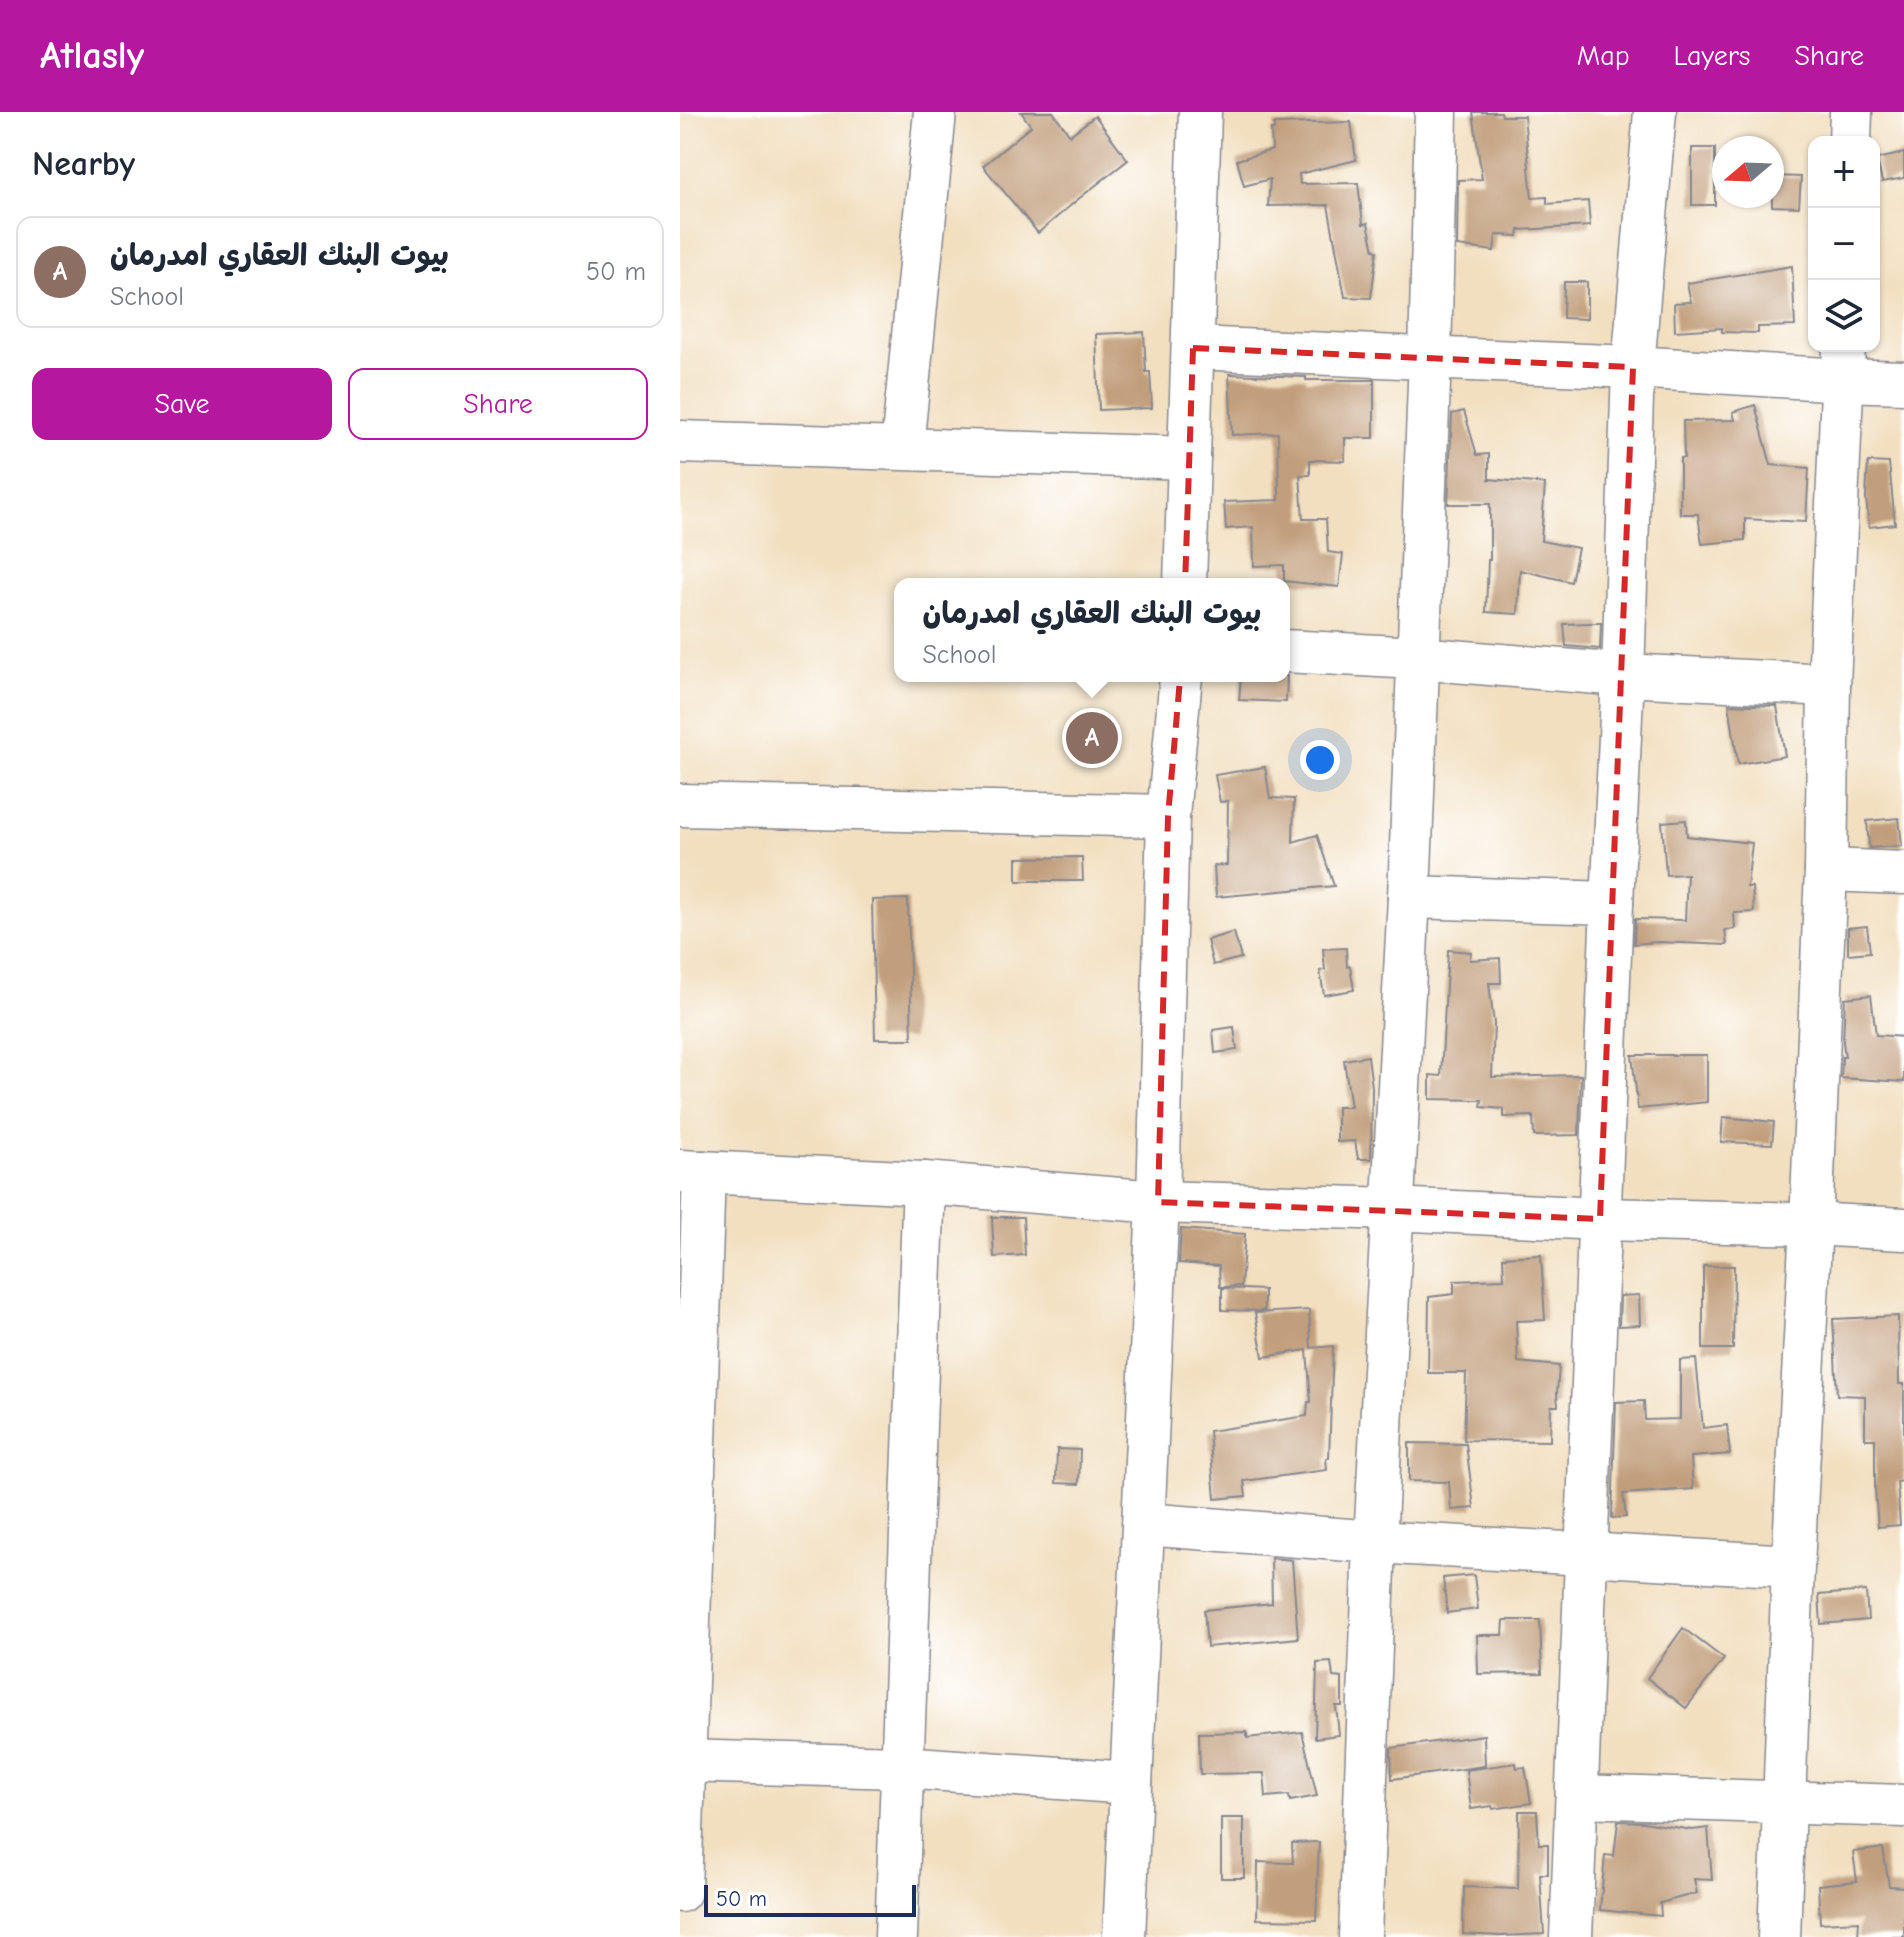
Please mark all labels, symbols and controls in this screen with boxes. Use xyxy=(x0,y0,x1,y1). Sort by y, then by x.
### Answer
text: Atlasly xyxy=(40,34,144,78)
text: Map xyxy=(1577,40,1630,72)
text: Layers xyxy=(1674,40,1750,72)
text: Share xyxy=(1794,40,1864,72)
north arrow xyxy=(1712,136,1784,208)
map controls xyxy=(1808,136,1880,352)
button: + xyxy=(1808,136,1880,208)
text: Nearby xyxy=(32,144,135,184)
button: − xyxy=(1808,208,1880,280)
text: بيوت البنك العقاري امدرمان xyxy=(110,238,449,273)
text: A xyxy=(53,257,67,287)
text: 50 m xyxy=(586,257,646,287)
button: layers xyxy=(1808,280,1880,352)
text: School xyxy=(110,282,184,312)
button: Save xyxy=(32,368,332,440)
button: Share xyxy=(348,368,648,440)
popup xyxy=(894,578,1290,682)
text: بيوت البنك العقاري امدرمان xyxy=(923,596,1261,631)
text: School xyxy=(923,640,997,670)
pin: A xyxy=(1066,708,1118,768)
your location xyxy=(1300,740,1340,780)
scale bar xyxy=(704,1881,916,1917)
text: 50 m xyxy=(716,1886,767,1912)

